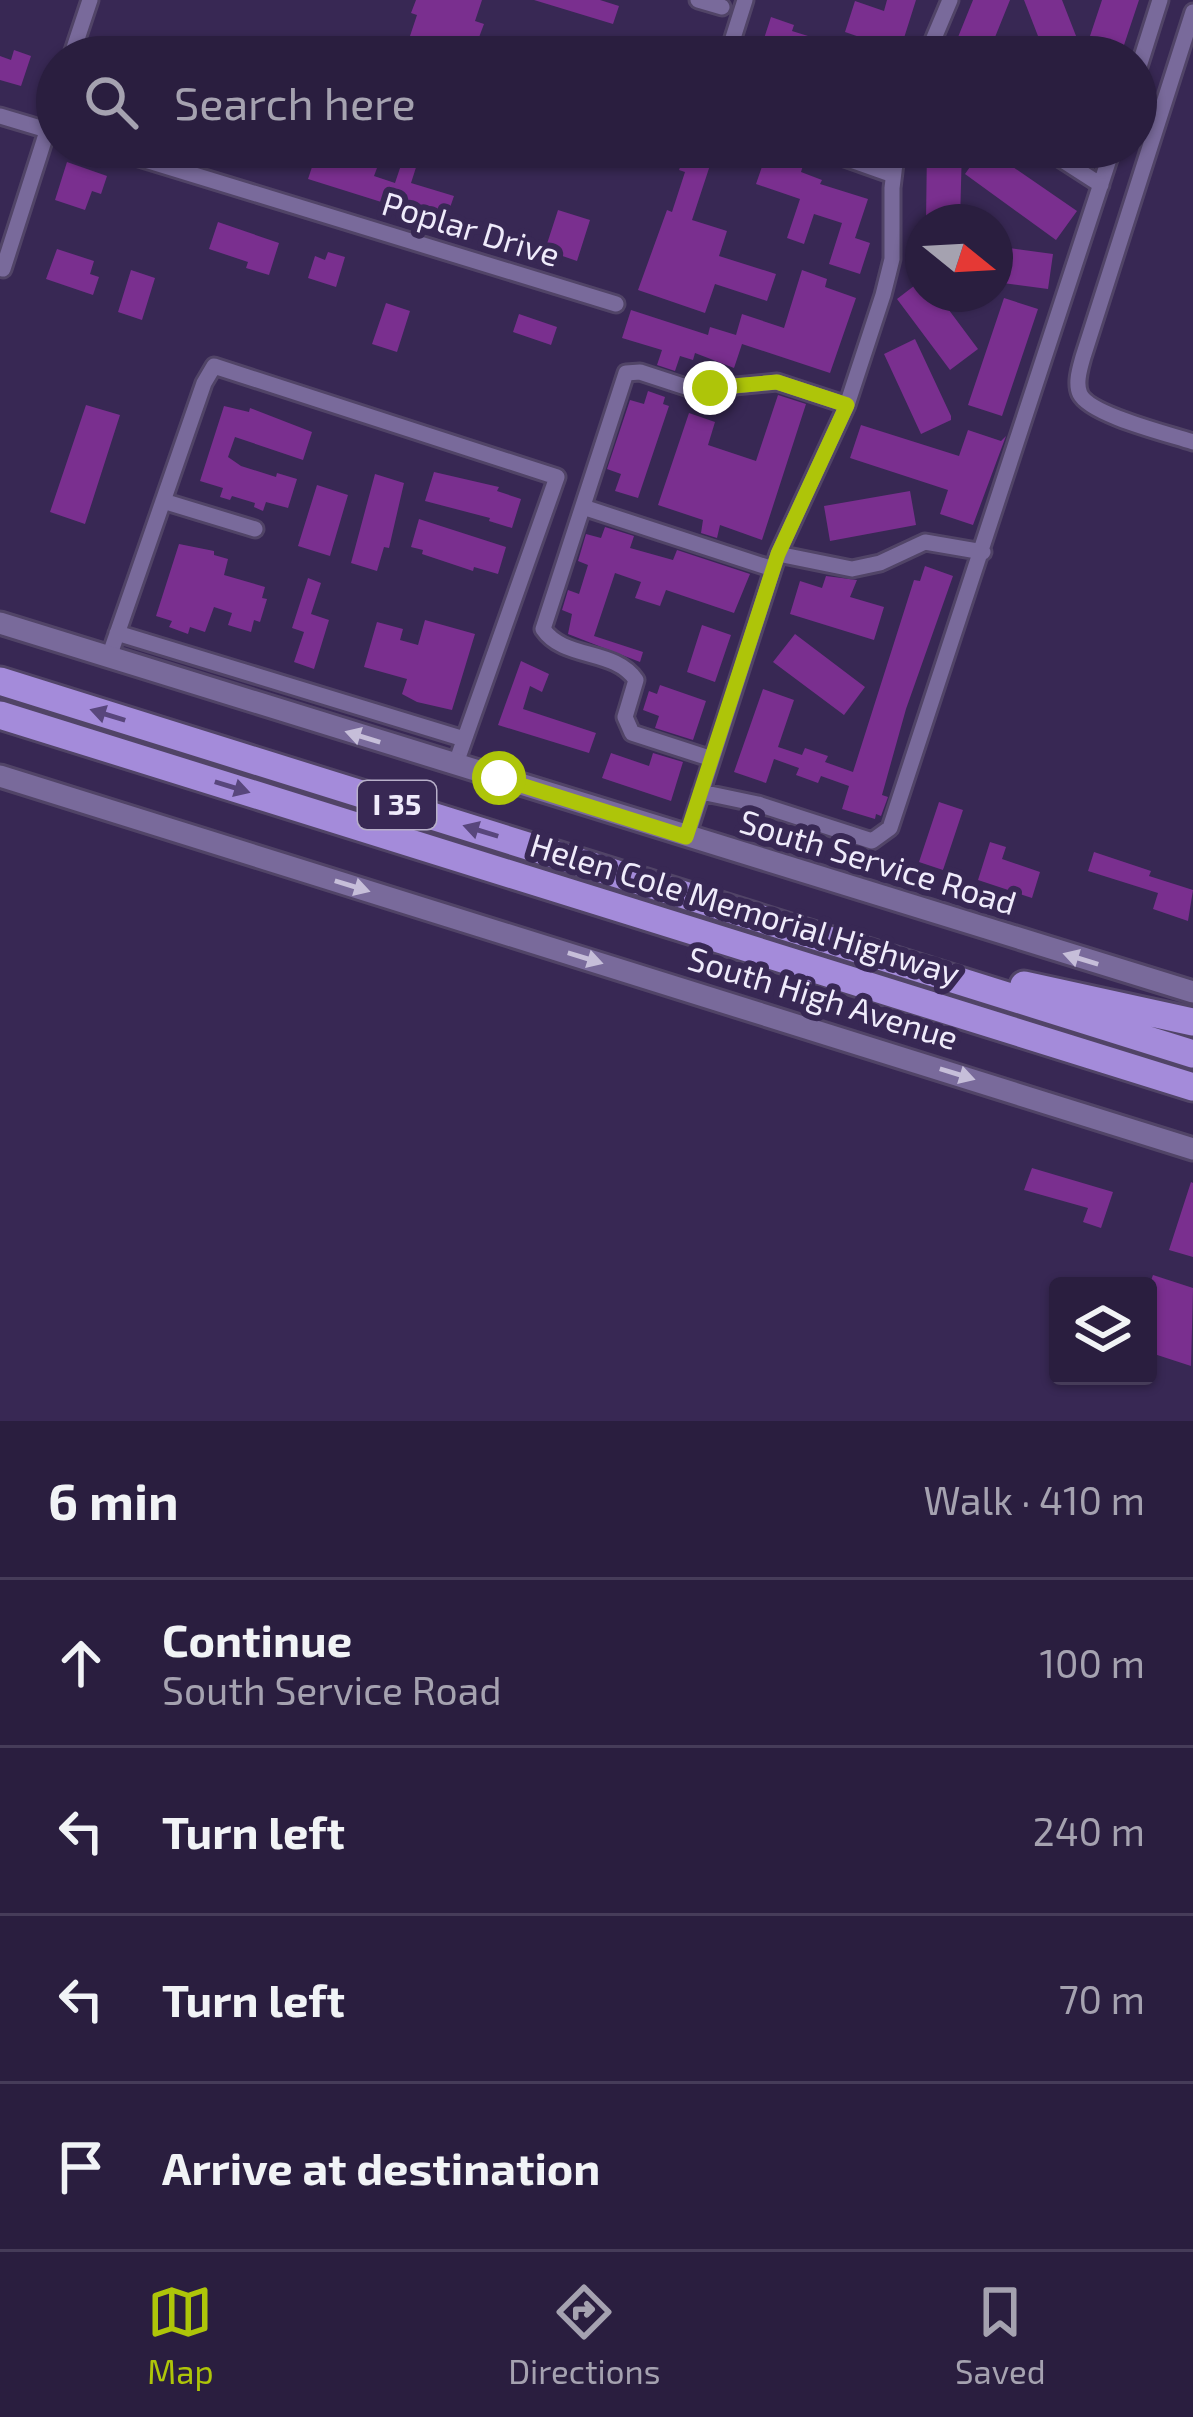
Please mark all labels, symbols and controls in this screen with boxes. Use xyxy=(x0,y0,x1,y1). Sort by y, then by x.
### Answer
search box xyxy=(36,36,1157,168)
icon: search xyxy=(78,69,144,135)
text: Search here xyxy=(174,75,416,129)
street label: Poplar Drive xyxy=(378,182,565,274)
north arrow xyxy=(905,204,1013,312)
route end xyxy=(683,361,737,415)
one-way arrow xyxy=(90,705,126,723)
one-way arrow xyxy=(344,726,381,745)
route start xyxy=(472,751,526,805)
one-way arrow xyxy=(214,779,251,798)
road number: I 35 xyxy=(358,781,436,829)
street label: South Service Road xyxy=(735,800,1021,922)
one-way arrow xyxy=(462,821,499,839)
street label: Helen Cole Memorial Highway xyxy=(526,824,965,993)
one-way arrow xyxy=(334,877,371,896)
street label: South High Avenue xyxy=(683,937,963,1057)
one-way arrow xyxy=(1062,949,1099,967)
one-way arrow xyxy=(567,950,604,968)
one-way arrow xyxy=(939,1066,976,1084)
map controls xyxy=(1049,1277,1157,1385)
button: layers xyxy=(1049,1277,1157,1385)
text: 6 min xyxy=(48,1469,179,1530)
text: Walk · 410 m xyxy=(924,1476,1145,1523)
text: Continue xyxy=(162,1612,352,1666)
icon: ahead xyxy=(48,1630,114,1696)
text: 100 m xyxy=(1040,1639,1145,1686)
text: South Service Road xyxy=(162,1666,502,1713)
icon: left xyxy=(48,1798,114,1864)
text: Turn left xyxy=(162,1804,345,1858)
text: 240 m xyxy=(1033,1807,1145,1854)
icon: left xyxy=(48,1966,114,2032)
text: Turn left xyxy=(162,1972,345,2026)
text: 70 m xyxy=(1059,1975,1145,2022)
icon: arrive xyxy=(48,2134,114,2200)
text: Arrive at destination xyxy=(162,2140,600,2194)
tab: Map xyxy=(147,2279,214,2391)
tab: Directions xyxy=(508,2279,660,2391)
tab: Saved xyxy=(955,2279,1046,2391)

